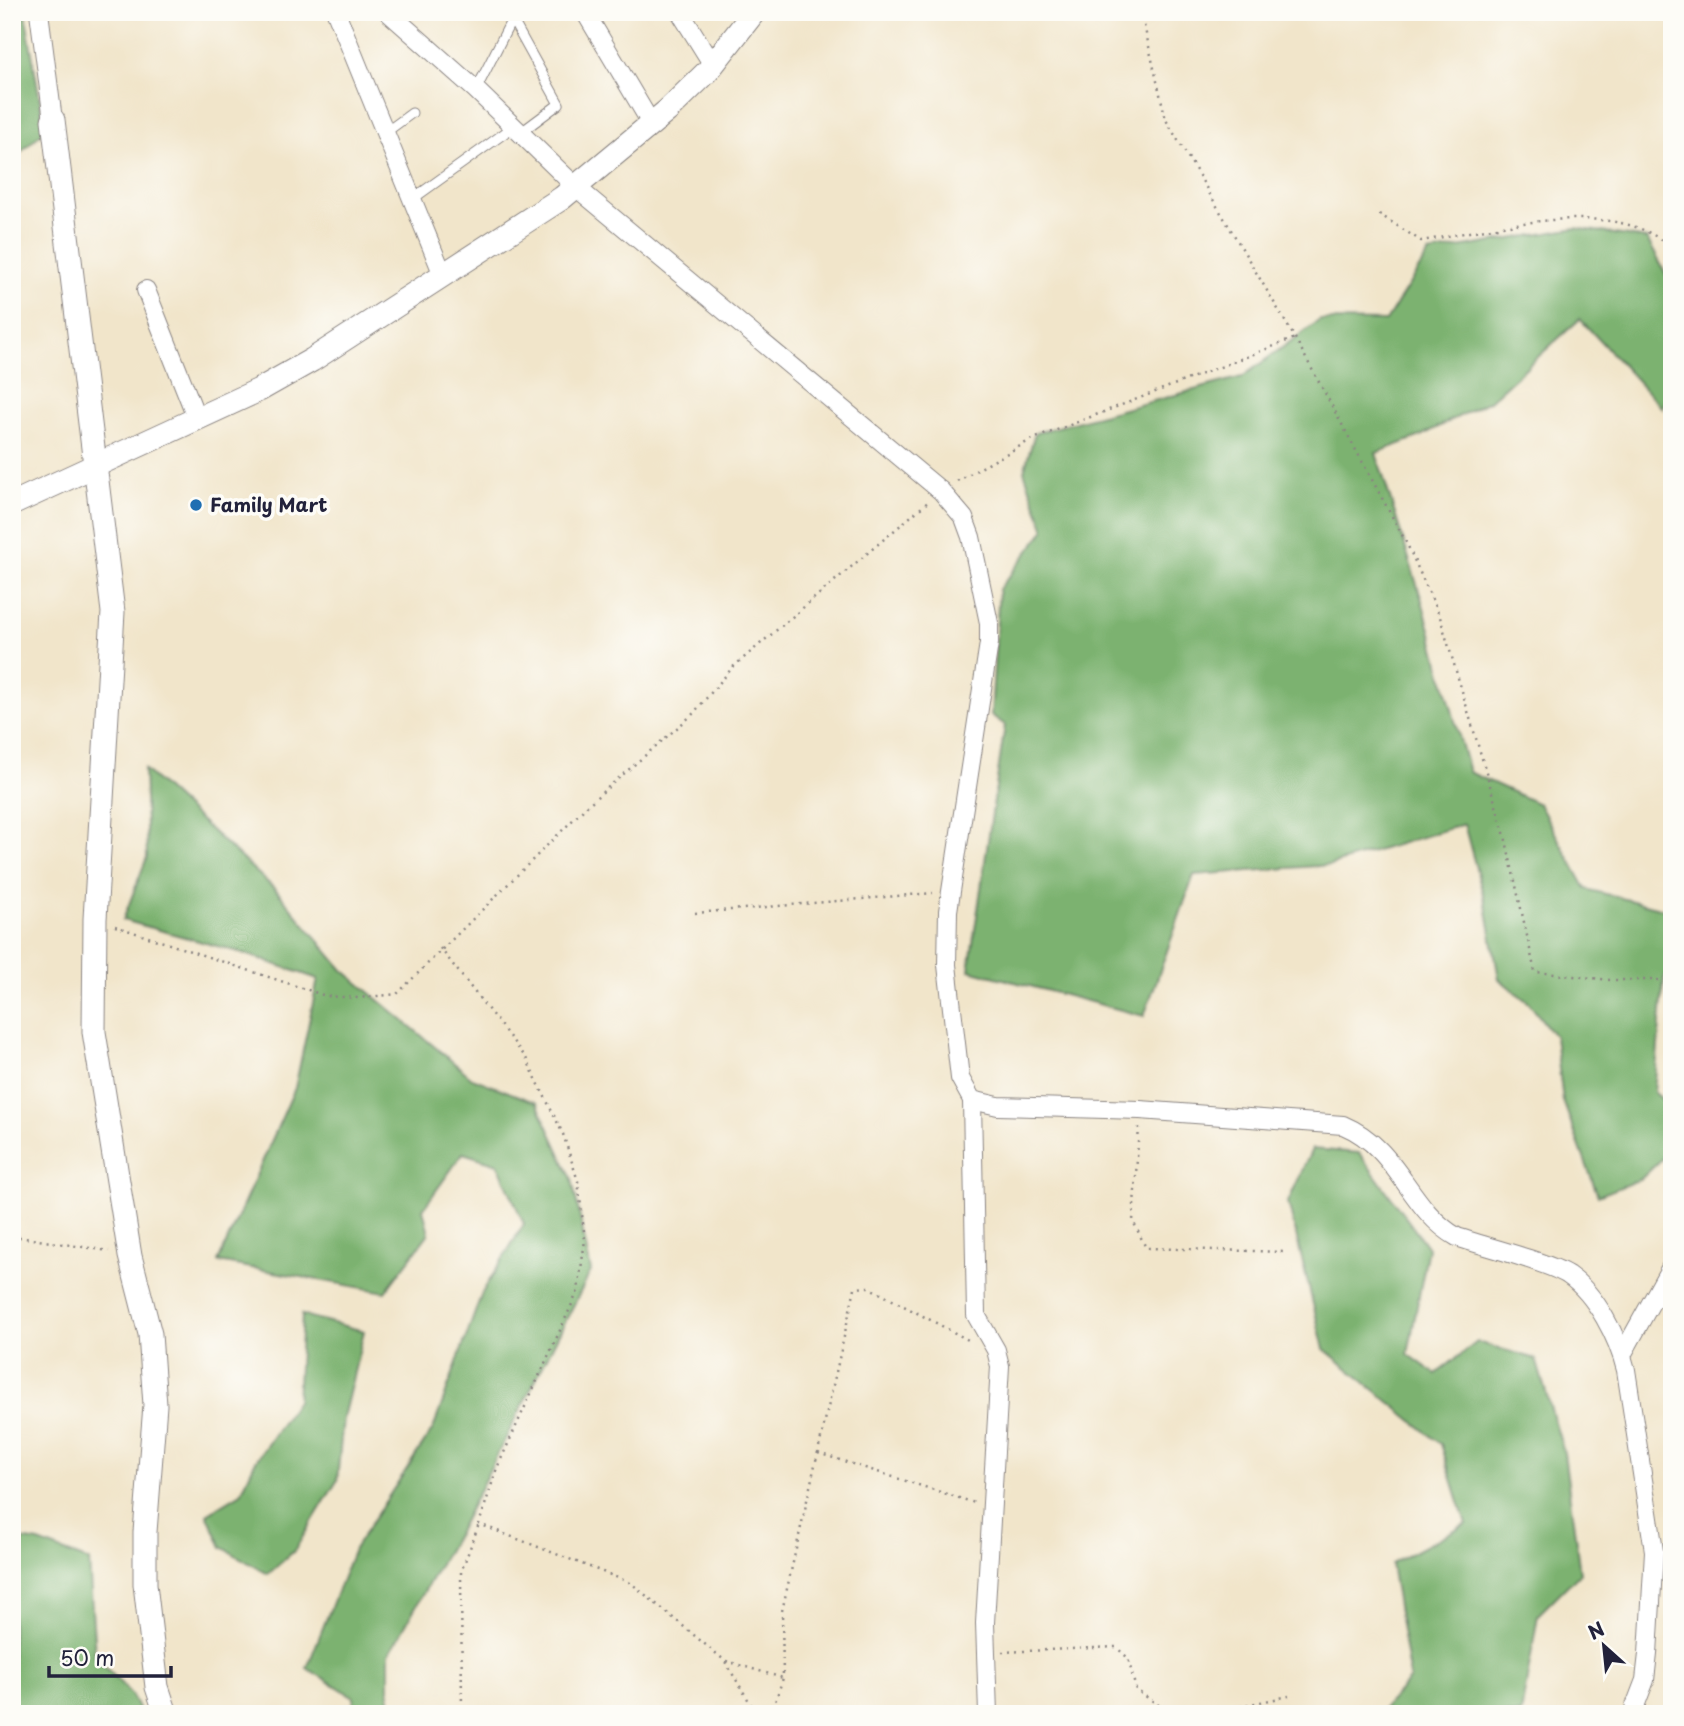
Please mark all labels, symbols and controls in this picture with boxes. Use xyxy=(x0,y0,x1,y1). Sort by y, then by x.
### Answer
place label: Family Mart xyxy=(210,490,327,518)
marker: Family Mart xyxy=(188,497,204,513)
north arrow xyxy=(1568,1610,1638,1680)
text: N xyxy=(1583,1614,1609,1646)
scale bar xyxy=(49,1635,172,1679)
text: 50 m xyxy=(60,1641,114,1673)

